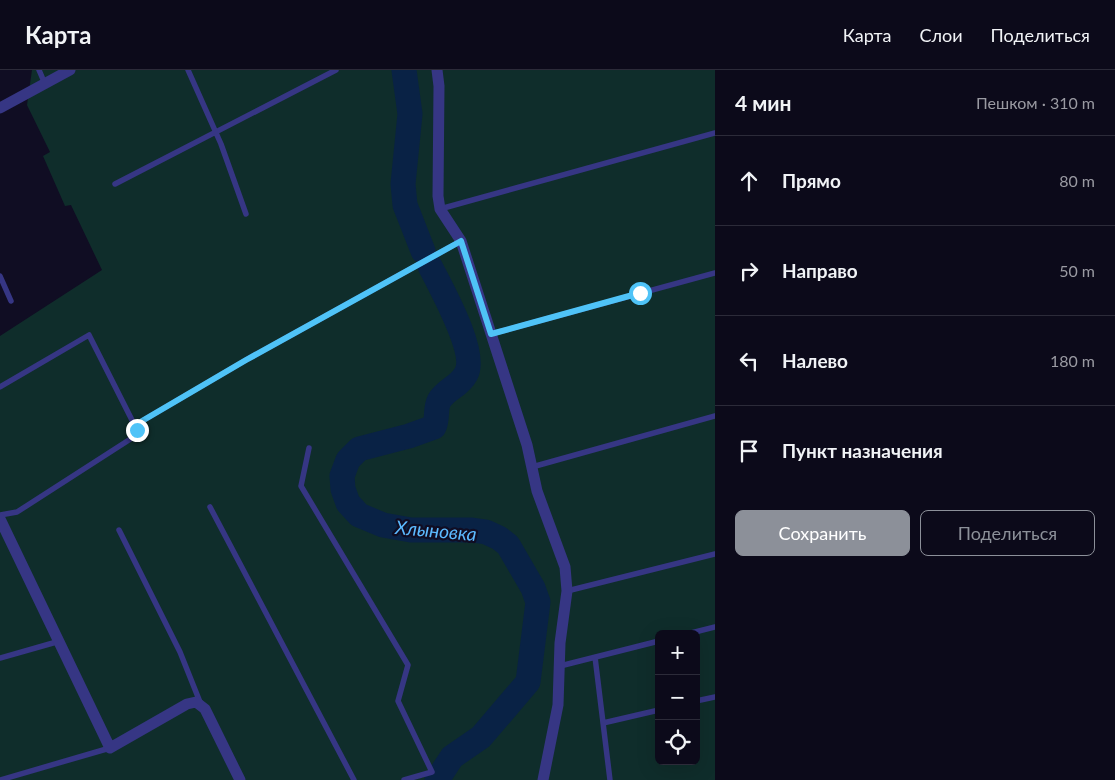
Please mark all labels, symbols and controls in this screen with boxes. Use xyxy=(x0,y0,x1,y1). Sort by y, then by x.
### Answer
text: Карта xyxy=(25,20,92,49)
text: Карта xyxy=(843,24,891,46)
text: Слои xyxy=(919,24,963,46)
text: Поделиться xyxy=(991,24,1090,46)
text: 4 мин xyxy=(735,90,792,115)
text: Пешком · 310 m xyxy=(976,93,1095,112)
icon: ahead xyxy=(735,167,763,195)
text: Прямо xyxy=(782,169,841,192)
text: 80 m xyxy=(1059,171,1095,190)
icon: right xyxy=(735,257,763,285)
text: Направо xyxy=(782,259,858,282)
text: 50 m xyxy=(1059,261,1095,280)
route start xyxy=(629,282,652,305)
icon: left xyxy=(735,347,763,375)
text: Налево xyxy=(782,349,848,372)
text: 180 m xyxy=(1050,351,1095,370)
route end xyxy=(126,419,149,442)
icon: arrive xyxy=(735,437,763,465)
text: Пункт назначения xyxy=(782,439,943,462)
button: Сохранить xyxy=(735,510,910,556)
button: Поделиться xyxy=(920,510,1095,556)
water label: Хлыновка xyxy=(393,515,478,545)
map controls xyxy=(655,630,700,765)
button: + xyxy=(655,630,700,675)
button: − xyxy=(655,675,700,720)
button: locate xyxy=(655,720,700,765)

